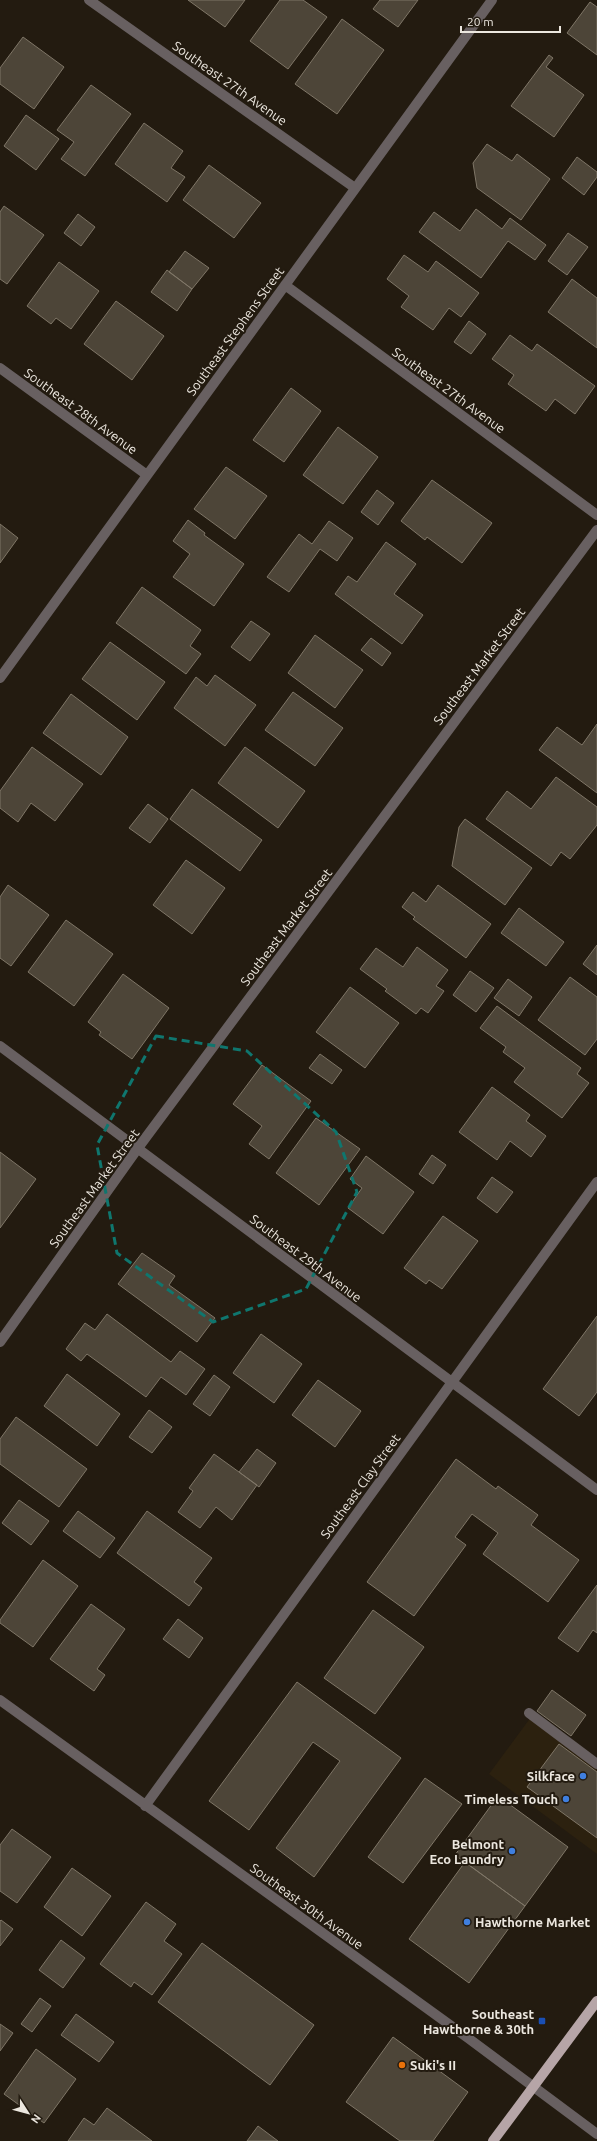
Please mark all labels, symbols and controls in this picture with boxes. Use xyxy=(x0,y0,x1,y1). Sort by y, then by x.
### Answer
scale bar xyxy=(461,8,560,34)
text: 20 m xyxy=(467,15,494,28)
street label: Southeast 27th Avenue xyxy=(170,38,290,128)
street label: Southeast Stephens Street xyxy=(184,264,286,398)
street label: Southeast 27th Avenue xyxy=(390,344,508,436)
street label: Southeast 28th Avenue xyxy=(22,365,140,457)
street label: Southeast Market Street xyxy=(430,605,528,727)
street label: Southeast Market Street xyxy=(237,866,335,988)
street label: Southeast Market Street xyxy=(46,1126,142,1250)
street label: Southeast 29th Avenue xyxy=(248,1212,364,1304)
street label: Southeast Clay Street xyxy=(317,1431,403,1541)
place label: Silkface xyxy=(527,1769,575,1783)
marker: Silkface xyxy=(578,1771,588,1781)
place label: Timeless Touch xyxy=(464,1792,558,1806)
marker: Timeless Touch xyxy=(561,1794,571,1804)
place label: Belmont Eco Laundry xyxy=(429,1837,504,1866)
marker: Belmont Eco Laundry xyxy=(507,1846,517,1856)
street label: Southeast 30th Avenue xyxy=(248,1860,366,1952)
place label: Hawthorne Market xyxy=(475,1915,590,1929)
marker: Hawthorne Market xyxy=(462,1917,472,1927)
place label: Southeast Hawthorne & 30th xyxy=(423,2007,534,2036)
marker: Southeast Hawthorne & 30th xyxy=(537,2016,547,2026)
place label: Suki's II xyxy=(410,2058,456,2072)
marker: Suki's II xyxy=(397,2060,407,2070)
north arrow xyxy=(8,2093,48,2133)
text: N xyxy=(29,2112,43,2126)

